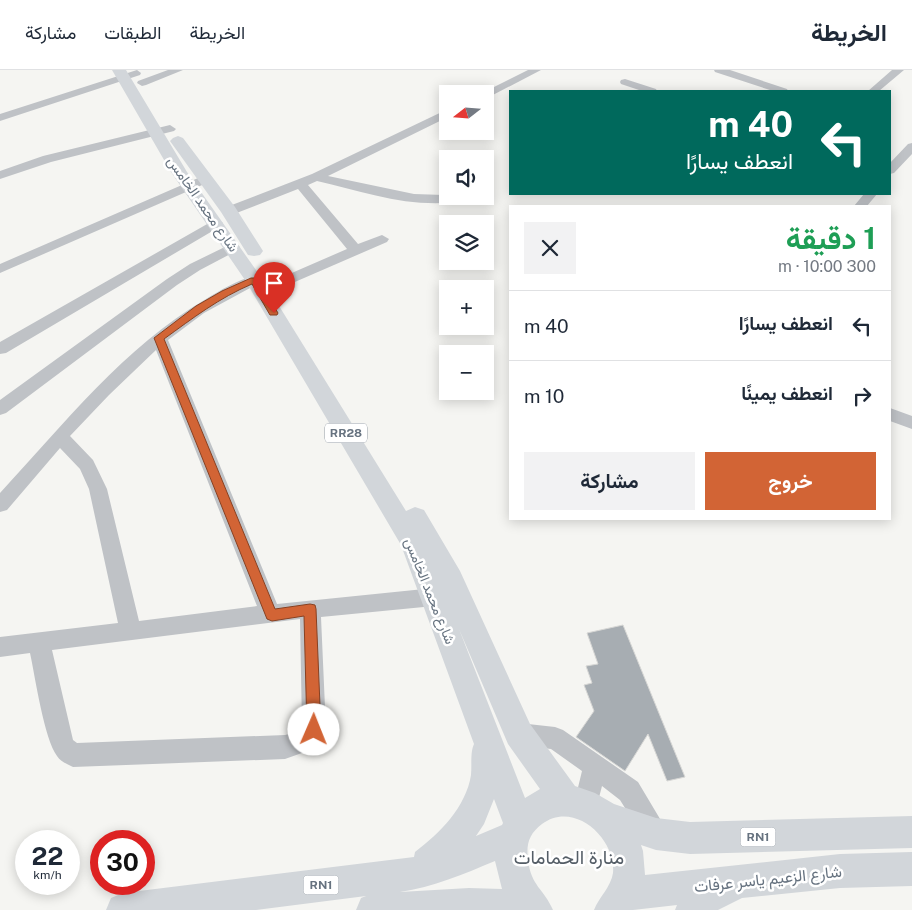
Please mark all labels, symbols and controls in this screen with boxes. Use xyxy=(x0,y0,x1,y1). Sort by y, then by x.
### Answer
text: الخريطة xyxy=(811,18,887,46)
text: مشاركة xyxy=(25,22,76,43)
text: الطبقات xyxy=(104,22,161,43)
text: الخريطة xyxy=(189,22,245,43)
north arrow xyxy=(439,85,494,140)
map controls xyxy=(439,85,494,400)
text: 40 m xyxy=(708,104,793,145)
icon: left xyxy=(811,110,876,175)
text: انعطف يسارًا xyxy=(686,148,793,174)
button: sound xyxy=(439,150,494,205)
street label: شارع محمد الخامس xyxy=(162,153,242,256)
button: layers xyxy=(439,215,494,270)
text: 1 دقيقة xyxy=(786,220,876,256)
button: close xyxy=(524,222,576,274)
text: 300 m · 10:00 xyxy=(778,257,876,276)
pin xyxy=(253,262,295,313)
icon: arrive xyxy=(260,269,288,297)
button: + xyxy=(439,280,494,335)
text: انعطف يسارًا xyxy=(739,312,833,334)
icon: left xyxy=(848,312,876,340)
text: 40 m xyxy=(524,315,569,337)
button: − xyxy=(439,345,494,400)
text: انعطف يمينًا xyxy=(741,382,833,404)
icon: right xyxy=(848,382,876,410)
text: 10 m xyxy=(524,385,564,407)
road number: RR28 xyxy=(325,423,367,442)
button: مشاركة xyxy=(524,452,695,510)
button: خروج xyxy=(705,452,876,510)
street label: شارع محمد الخامس xyxy=(399,536,459,647)
position arrow xyxy=(287,703,339,755)
road number: RN1 xyxy=(740,828,776,846)
speed limit sign: 30 xyxy=(90,830,155,895)
text: 22 xyxy=(32,841,63,871)
district label: منارة الحمامات xyxy=(514,846,624,869)
street label: شارع الزعيم ياسر عرفات xyxy=(693,862,843,898)
text: km/h xyxy=(33,868,62,882)
road number: RN1 xyxy=(304,876,338,894)

